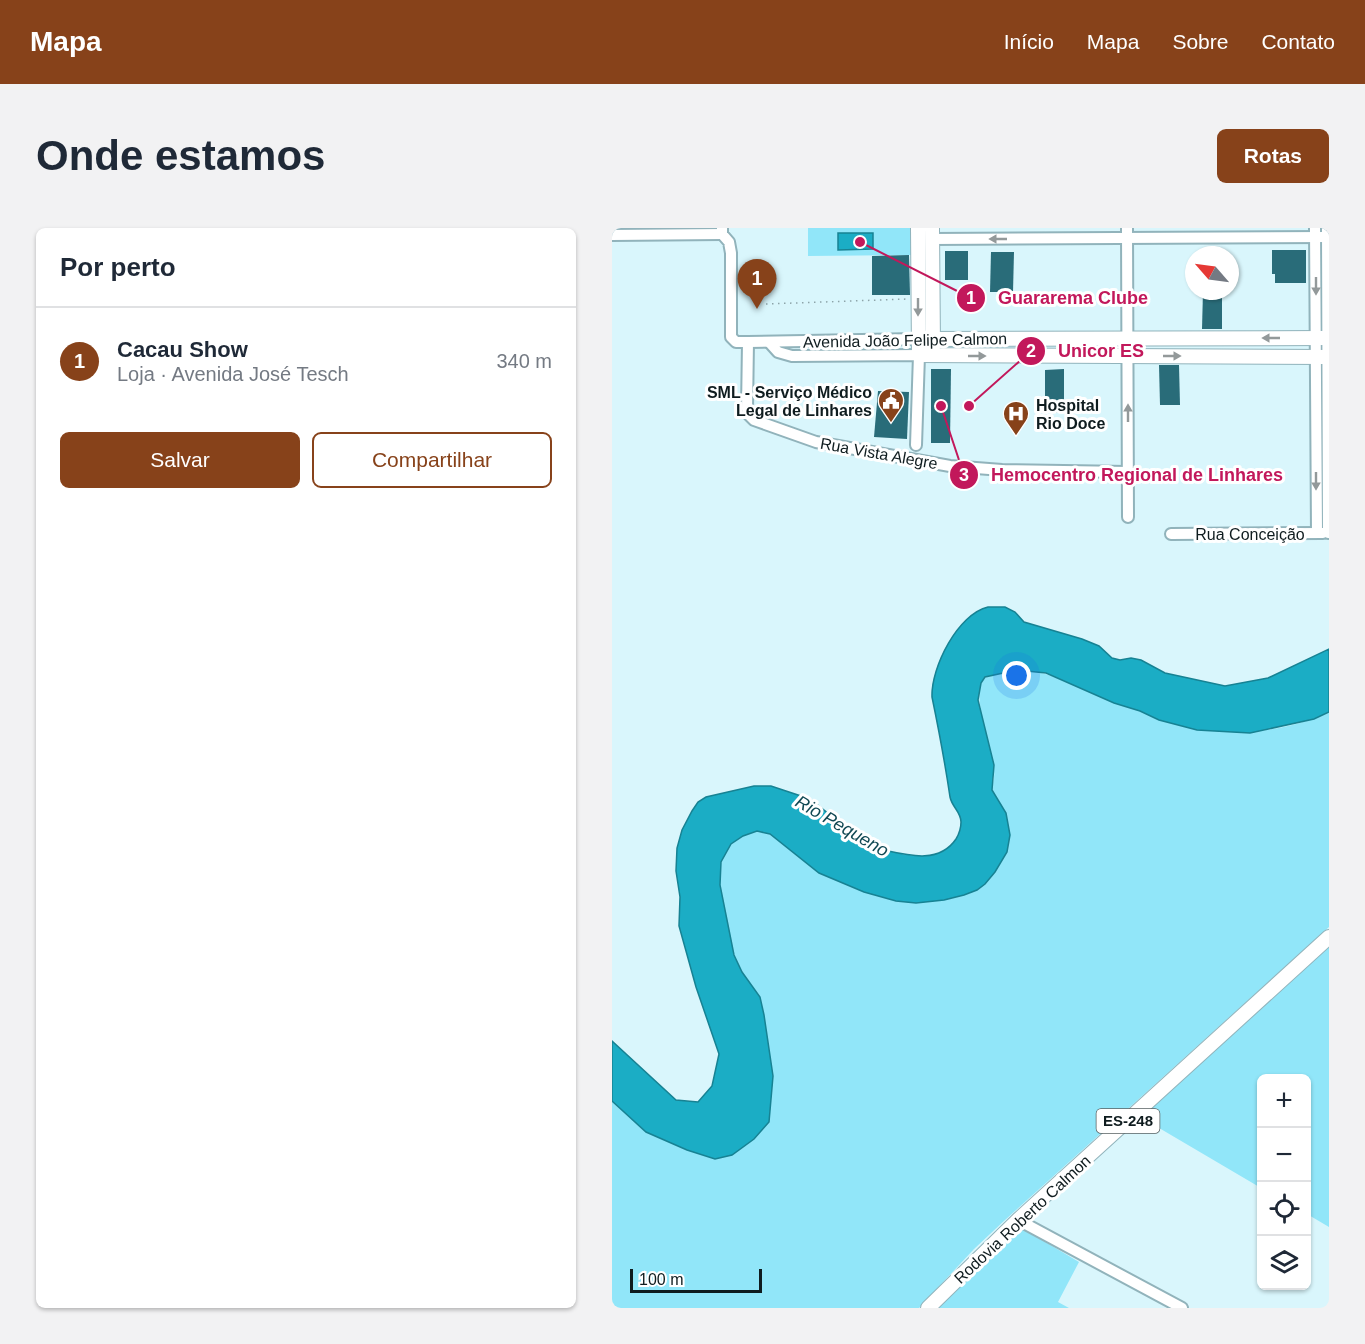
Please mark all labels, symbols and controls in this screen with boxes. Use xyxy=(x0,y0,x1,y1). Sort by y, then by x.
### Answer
text: Mapa xyxy=(30,26,102,57)
text: Início xyxy=(1004,30,1054,53)
text: Mapa xyxy=(1087,30,1139,53)
text: Sobre xyxy=(1172,30,1228,53)
text: Contato xyxy=(1261,30,1335,53)
button: Rotas xyxy=(1217,129,1329,183)
text: Onde estamos xyxy=(36,132,325,179)
one-way arrow xyxy=(988,234,1007,244)
north arrow xyxy=(1185,246,1239,300)
text: Por perto xyxy=(60,252,176,282)
pin: 1 xyxy=(738,260,776,309)
one-way arrow xyxy=(1311,277,1321,296)
callout: Guararema Clube xyxy=(956,280,1160,316)
text: 1 xyxy=(966,288,976,308)
text: Guararema Clube xyxy=(998,288,1148,308)
one-way arrow xyxy=(913,298,923,317)
street label: Avenida João Felipe Calmon xyxy=(803,330,1007,351)
callout: Unicor ES xyxy=(1016,333,1156,369)
one-way arrow xyxy=(1261,333,1280,343)
text: Cacau Show xyxy=(117,337,248,362)
text: 2 xyxy=(1026,341,1036,361)
text: Unicor ES xyxy=(1058,341,1144,361)
text: 1 xyxy=(74,350,85,372)
text: 340 m xyxy=(496,350,552,372)
one-way arrow xyxy=(968,351,987,361)
one-way arrow xyxy=(1163,351,1182,361)
text: Loja · Avenida José Tesch xyxy=(117,363,349,385)
place label: SML - Serviço Médico Legal de Linhares xyxy=(707,384,872,419)
public building icon: SML - Serviço Médico Legal de Linhares xyxy=(876,386,906,424)
place label: Hospital Rio Doce xyxy=(1036,397,1105,432)
hospital icon: Hospital Rio Doce xyxy=(1001,399,1031,437)
one-way arrow xyxy=(1123,404,1133,423)
button: Salvar xyxy=(60,432,300,488)
button: Compartilhar xyxy=(312,432,552,488)
street label: Rua Vista Alegre xyxy=(819,435,939,472)
callout: Hemocentro Regional de Linhares xyxy=(949,457,1295,493)
text: 3 xyxy=(959,465,969,485)
text: Hemocentro Regional de Linhares xyxy=(991,465,1283,485)
one-way arrow xyxy=(1311,472,1321,491)
street label: Rua Conceição xyxy=(1195,526,1305,543)
your location xyxy=(1002,661,1031,690)
water label: Rio Pequeno xyxy=(792,791,892,861)
map controls xyxy=(1257,1074,1311,1290)
button: + xyxy=(1257,1074,1311,1128)
road number: ES-248 xyxy=(1096,1109,1160,1133)
button: − xyxy=(1257,1128,1311,1182)
street label: Rodovia Roberto Calmon xyxy=(951,1152,1094,1287)
button: locate xyxy=(1257,1182,1311,1236)
button: layers xyxy=(1257,1236,1311,1290)
scale bar xyxy=(630,1266,762,1294)
text: 100 m xyxy=(639,1271,683,1288)

